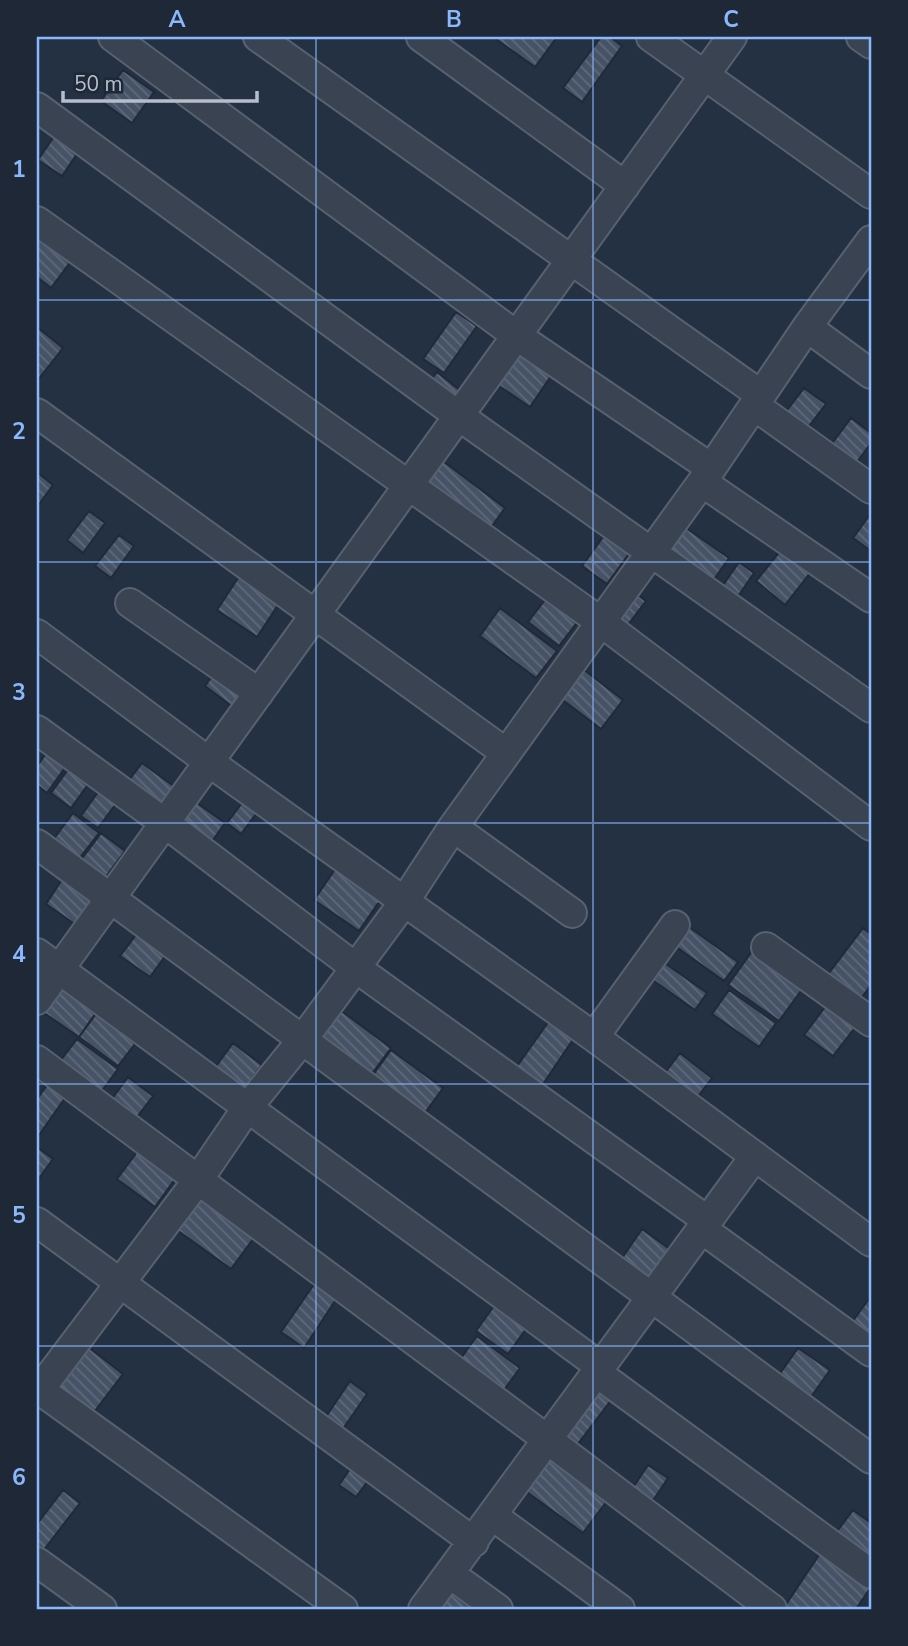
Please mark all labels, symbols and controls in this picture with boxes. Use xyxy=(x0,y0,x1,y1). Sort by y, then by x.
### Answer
text: A xyxy=(168,4,186,35)
text: B xyxy=(446,4,462,35)
text: C xyxy=(723,4,739,35)
scale bar xyxy=(63,60,257,104)
text: 50 m xyxy=(74,70,123,98)
text: 1 xyxy=(12,154,26,185)
text: 2 xyxy=(12,416,26,447)
text: 3 xyxy=(12,677,26,708)
text: 4 xyxy=(12,939,26,970)
text: 5 xyxy=(12,1200,26,1231)
text: 6 xyxy=(12,1462,26,1493)

